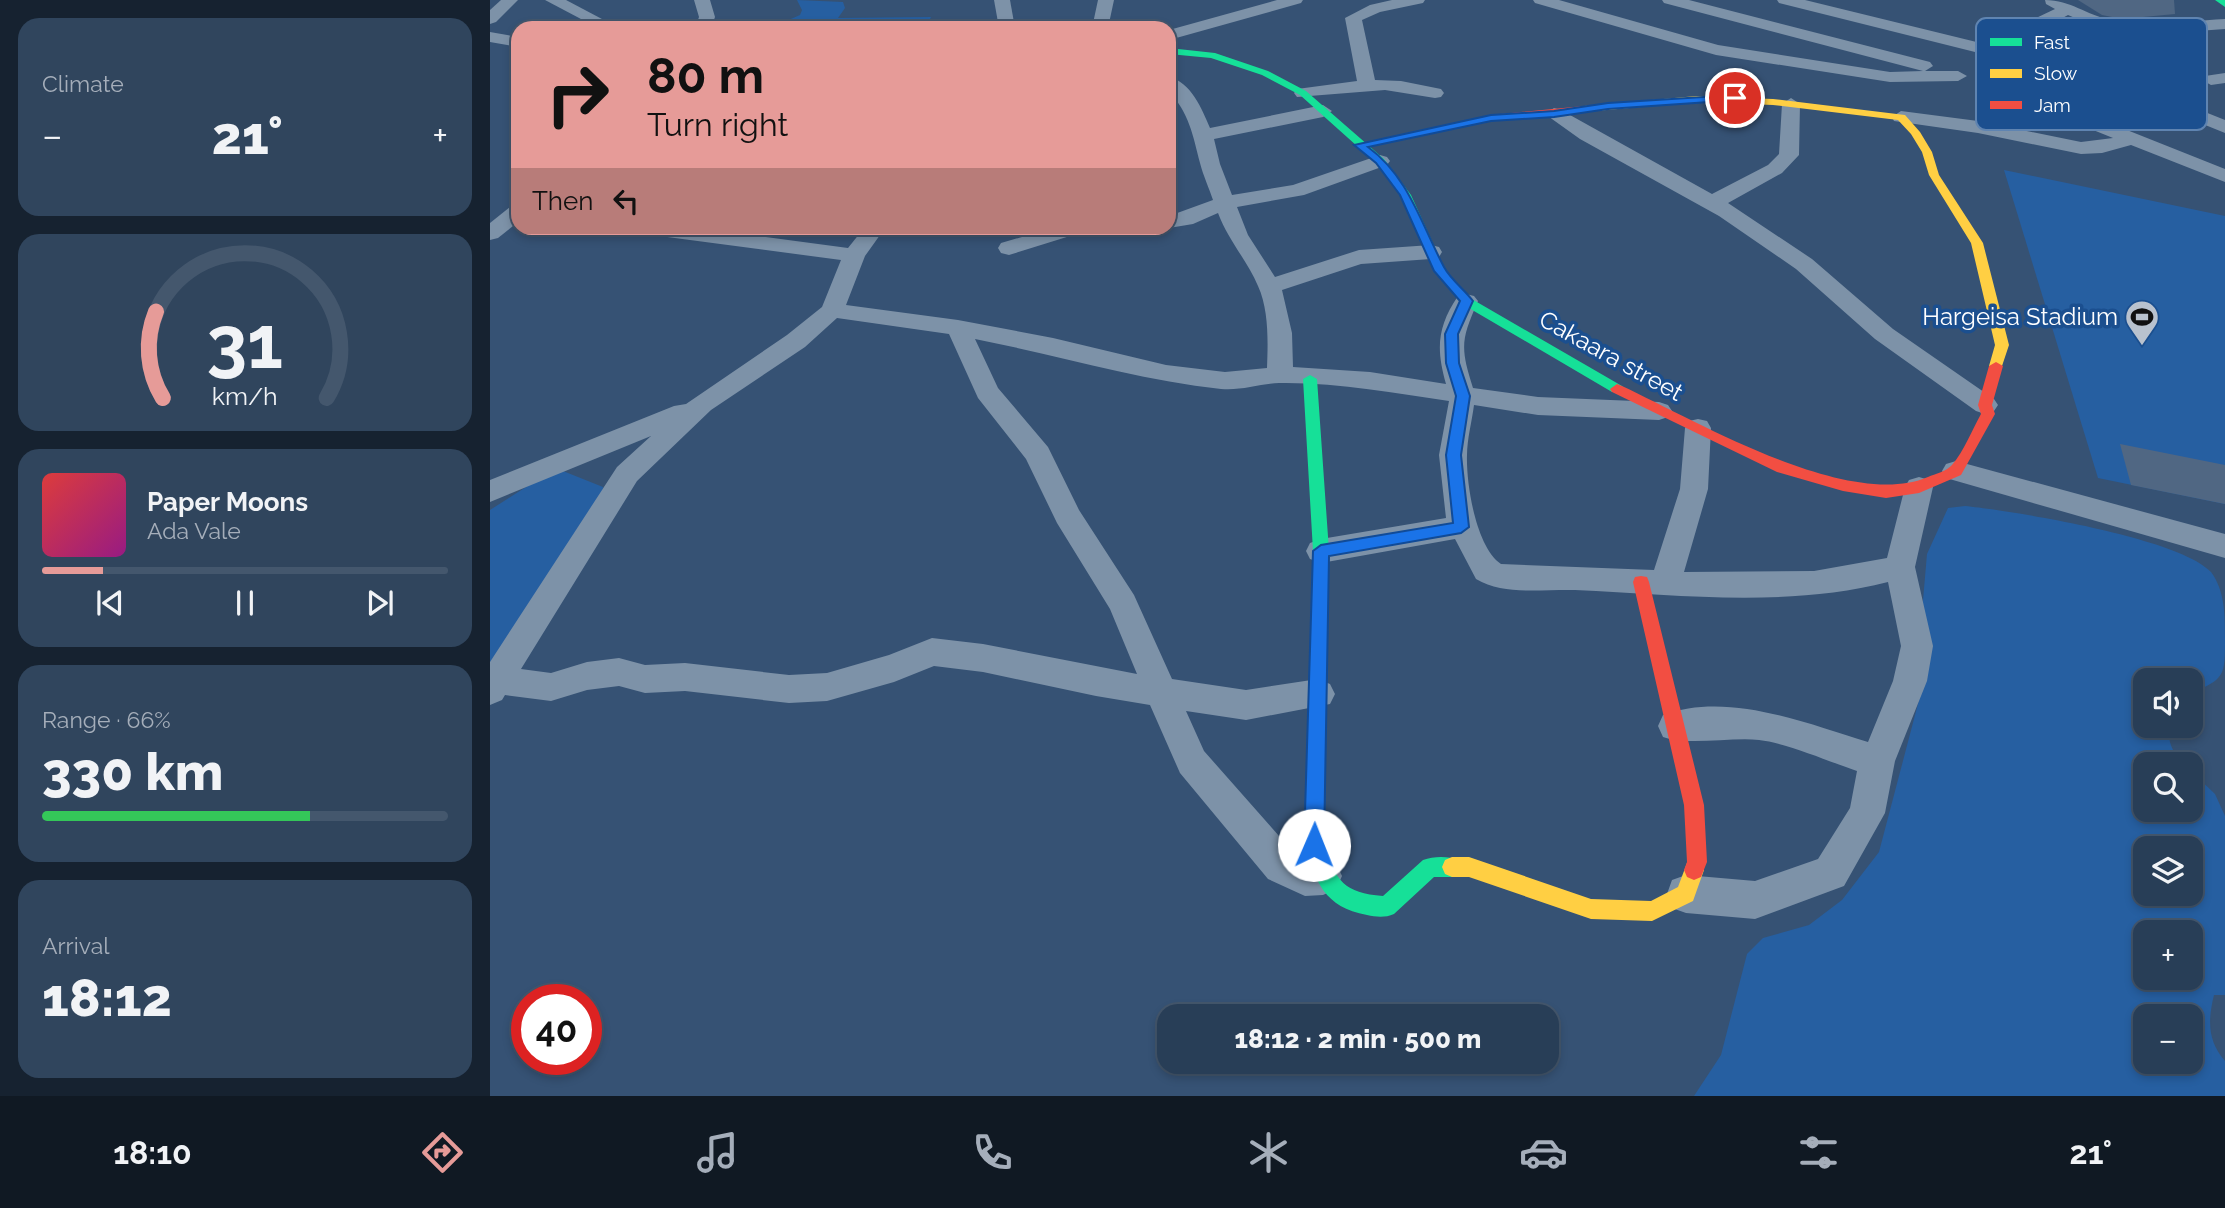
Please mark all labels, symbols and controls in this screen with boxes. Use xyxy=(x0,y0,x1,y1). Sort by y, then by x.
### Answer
legend xyxy=(1976,18,2207,130)
text: Fast xyxy=(2034,31,2070,53)
text: 80 m xyxy=(647,47,764,104)
icon: right xyxy=(532,49,623,140)
text: Slow xyxy=(2034,62,2078,84)
pin xyxy=(1705,68,1765,128)
text: Climate xyxy=(42,70,124,97)
icon: arrive xyxy=(1716,79,1754,117)
text: Jam xyxy=(2034,94,2071,116)
text: 21° xyxy=(212,105,283,166)
text: Turn right xyxy=(647,106,788,143)
text: − xyxy=(42,113,62,158)
text: + xyxy=(432,113,448,158)
icon: left xyxy=(607,182,645,220)
text: Then xyxy=(532,186,593,216)
sports icon: Hargeisa Stadium xyxy=(2123,298,2161,347)
text: 31 xyxy=(207,301,283,386)
place label: Hargeisa Stadium xyxy=(1922,302,2118,331)
street label: Cakaara street xyxy=(1534,304,1688,407)
text: km/h xyxy=(212,381,278,411)
text: Paper Moons xyxy=(147,487,308,517)
text: Ada Vale xyxy=(147,517,241,544)
icon: previous xyxy=(91,584,129,622)
icon: pause xyxy=(226,584,264,622)
icon: next xyxy=(361,584,399,622)
map controls xyxy=(2133,668,2203,1074)
button: sound xyxy=(2133,668,2203,738)
text: Range · 66% xyxy=(42,706,171,733)
text: 330 km xyxy=(42,741,223,802)
button: search xyxy=(2133,752,2203,822)
position arrow xyxy=(1277,808,1351,882)
button: layers xyxy=(2133,836,2203,906)
button: + xyxy=(2133,920,2203,990)
text: Arrival xyxy=(42,932,109,959)
text: 18:12 xyxy=(42,967,172,1028)
speed limit sign: 40 xyxy=(511,984,602,1075)
button: − xyxy=(2133,1004,2203,1074)
text: 18:12 · 2 min · 500 m xyxy=(1235,1024,1481,1054)
icon: directions xyxy=(418,1128,467,1177)
icon: music xyxy=(693,1128,742,1177)
icon: phone xyxy=(968,1128,1017,1177)
icon: climate xyxy=(1244,1128,1293,1177)
icon: car xyxy=(1519,1128,1568,1177)
icon: filters xyxy=(1794,1128,1843,1177)
text: 18:10 xyxy=(113,1134,192,1171)
text: 21° xyxy=(2070,1134,2112,1171)

